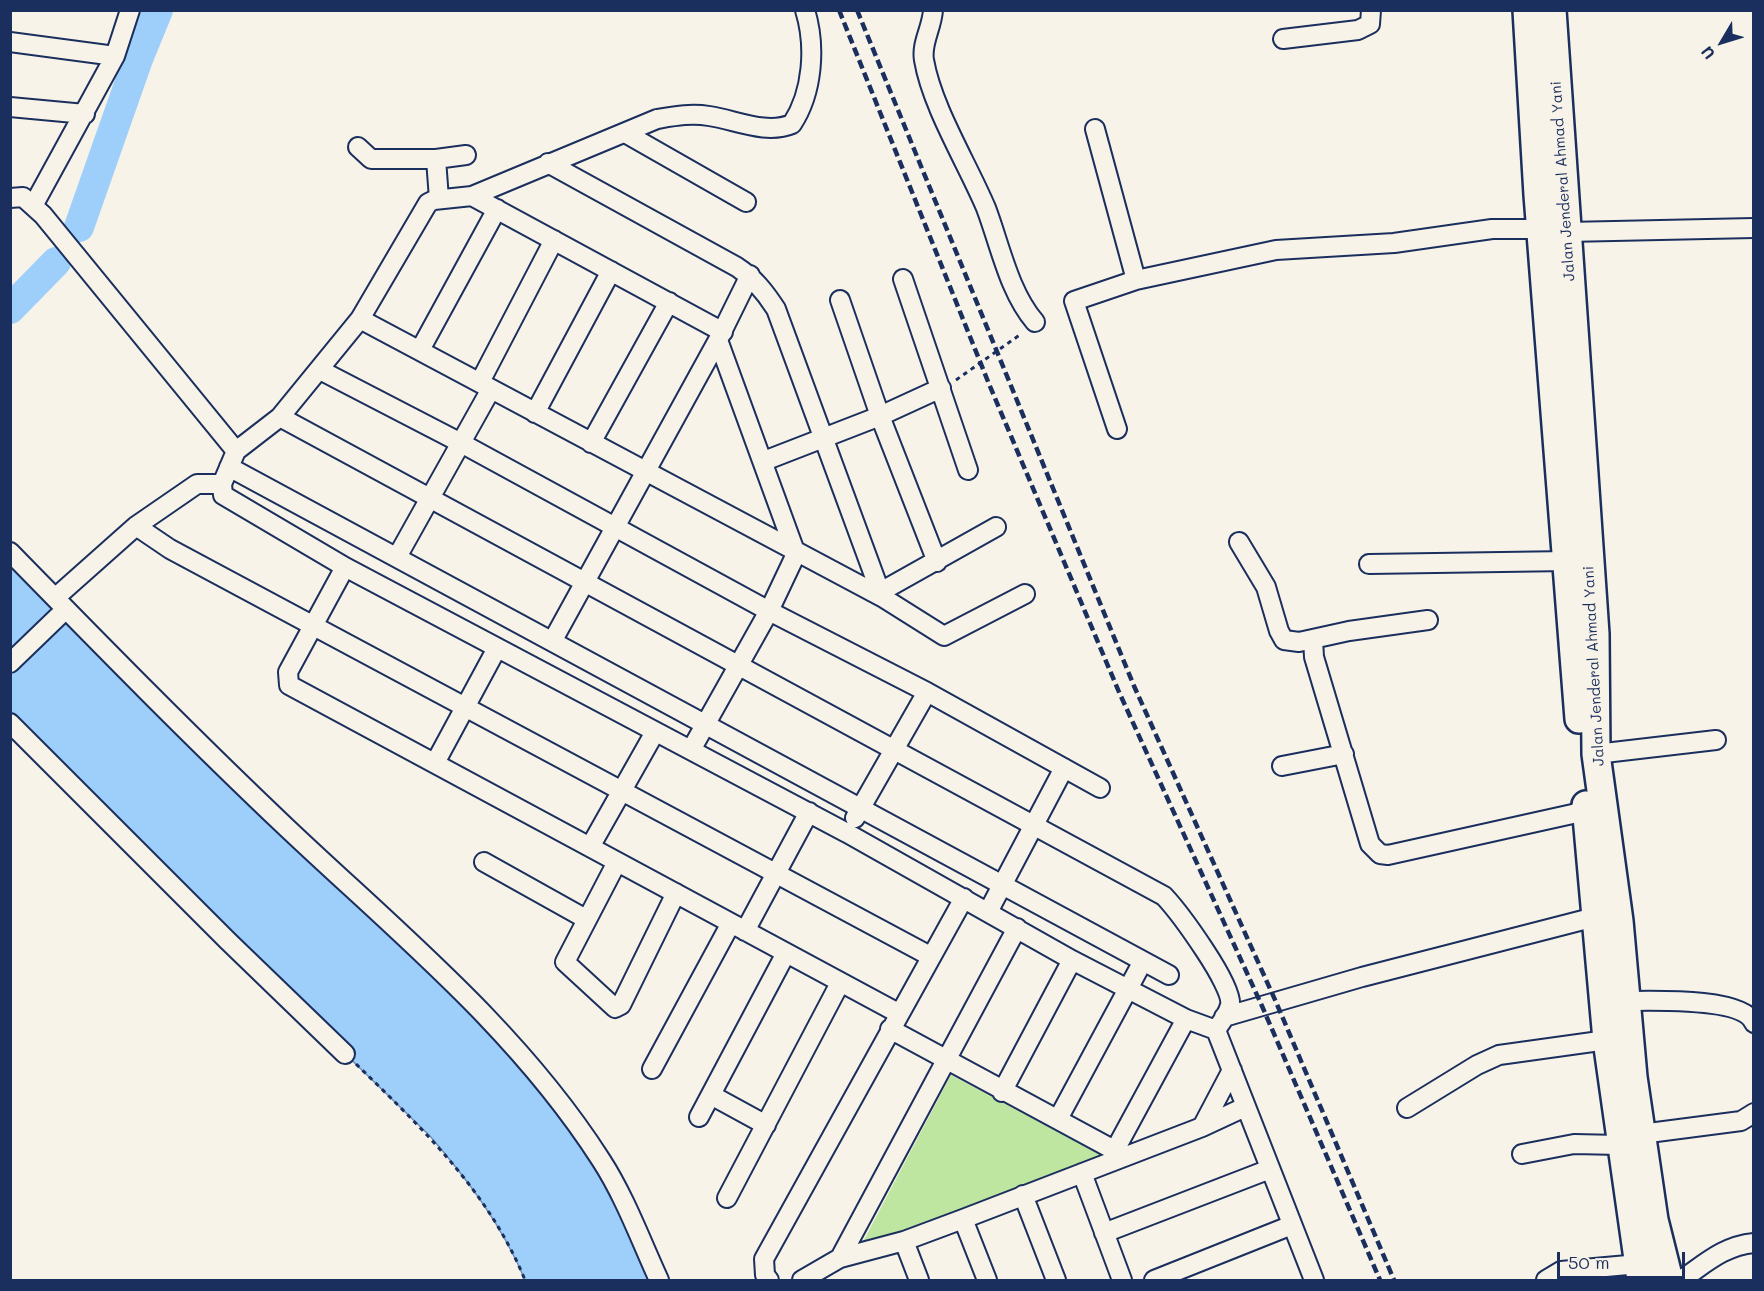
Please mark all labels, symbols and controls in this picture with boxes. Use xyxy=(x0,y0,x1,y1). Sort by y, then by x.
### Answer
north arrow xyxy=(1692,12,1752,72)
text: U xyxy=(1696,42,1719,64)
street label: Jalan Jenderal Ahmad Yani xyxy=(1547,80,1579,282)
street label: Jalan Jenderal Ahmad Yani xyxy=(1580,565,1608,767)
scale bar xyxy=(1560,1240,1688,1278)
text: 50 m xyxy=(1568,1250,1610,1274)

